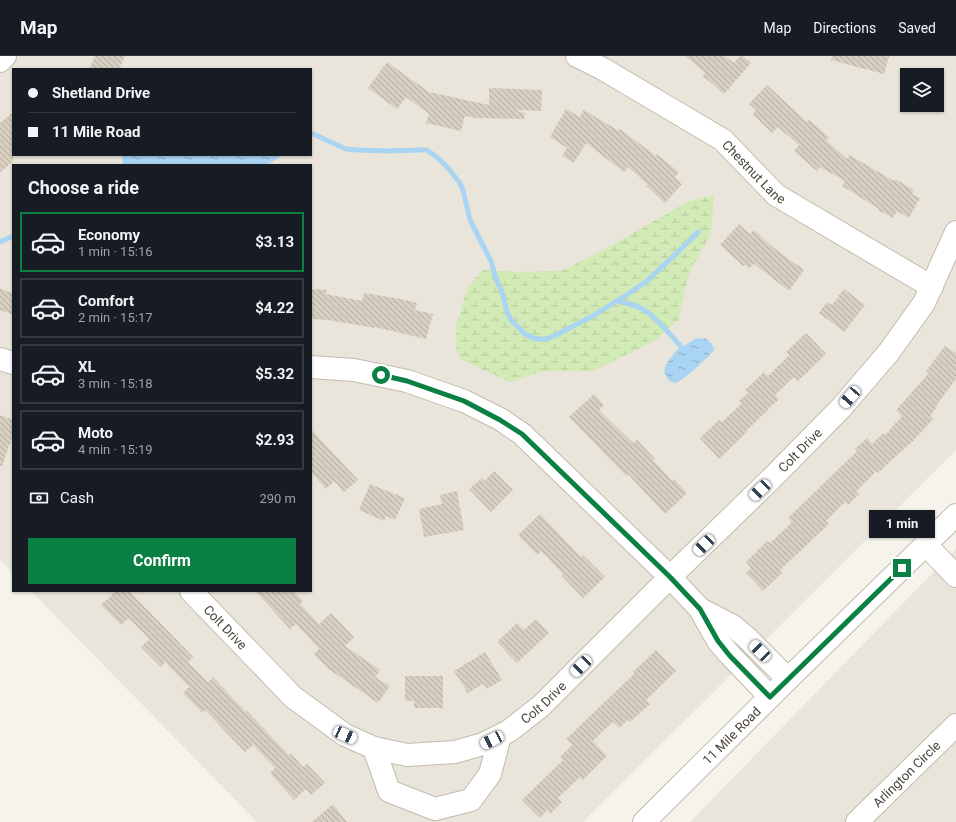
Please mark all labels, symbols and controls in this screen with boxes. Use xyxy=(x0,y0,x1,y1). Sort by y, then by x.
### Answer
text: Map xyxy=(20,16,58,39)
text: Map xyxy=(764,20,791,36)
text: Directions xyxy=(813,20,876,36)
text: Saved xyxy=(898,20,936,36)
map controls xyxy=(900,68,944,112)
button: layers xyxy=(900,68,944,112)
text: Shetland Drive xyxy=(52,84,150,102)
text: 11 Mile Road xyxy=(52,123,140,141)
street label: Chestnut Lane xyxy=(719,137,788,207)
text: Choose a ride xyxy=(28,177,139,198)
icon: car xyxy=(30,224,66,260)
text: Economy xyxy=(78,226,140,244)
text: $3.13 xyxy=(255,233,294,251)
text: 1 min · 15:16 xyxy=(78,244,153,259)
icon: car xyxy=(30,290,66,326)
text: Comfort xyxy=(78,292,134,310)
text: $4.22 xyxy=(255,299,294,317)
text: 2 min · 15:17 xyxy=(78,310,153,325)
icon: car xyxy=(30,356,66,392)
text: XL xyxy=(78,358,96,376)
text: $5.32 xyxy=(255,365,294,383)
route start xyxy=(372,366,390,384)
text: 3 min · 15:18 xyxy=(78,376,153,391)
car xyxy=(838,384,862,410)
icon: car xyxy=(30,422,66,458)
text: Moto xyxy=(78,424,113,442)
street label: Colt Drive xyxy=(775,425,825,475)
text: $2.93 xyxy=(255,431,294,449)
text: 4 min · 15:19 xyxy=(78,442,153,457)
car xyxy=(747,477,773,503)
icon: cash xyxy=(28,487,50,509)
text: Cash xyxy=(60,489,94,507)
text: 290 m xyxy=(259,491,296,506)
callout: 1 min xyxy=(869,510,935,538)
text: 1 min xyxy=(886,516,918,531)
car xyxy=(691,532,717,558)
button: Confirm xyxy=(28,538,296,584)
route end xyxy=(893,559,911,577)
street label: Colt Drive xyxy=(201,602,250,652)
car xyxy=(747,638,773,664)
car xyxy=(568,653,594,679)
street label: Colt Drive xyxy=(518,678,569,727)
street label: 11 Mile Road xyxy=(699,703,763,767)
car xyxy=(332,725,358,745)
car xyxy=(479,729,505,751)
street label: Arlington Circle xyxy=(869,737,943,810)

